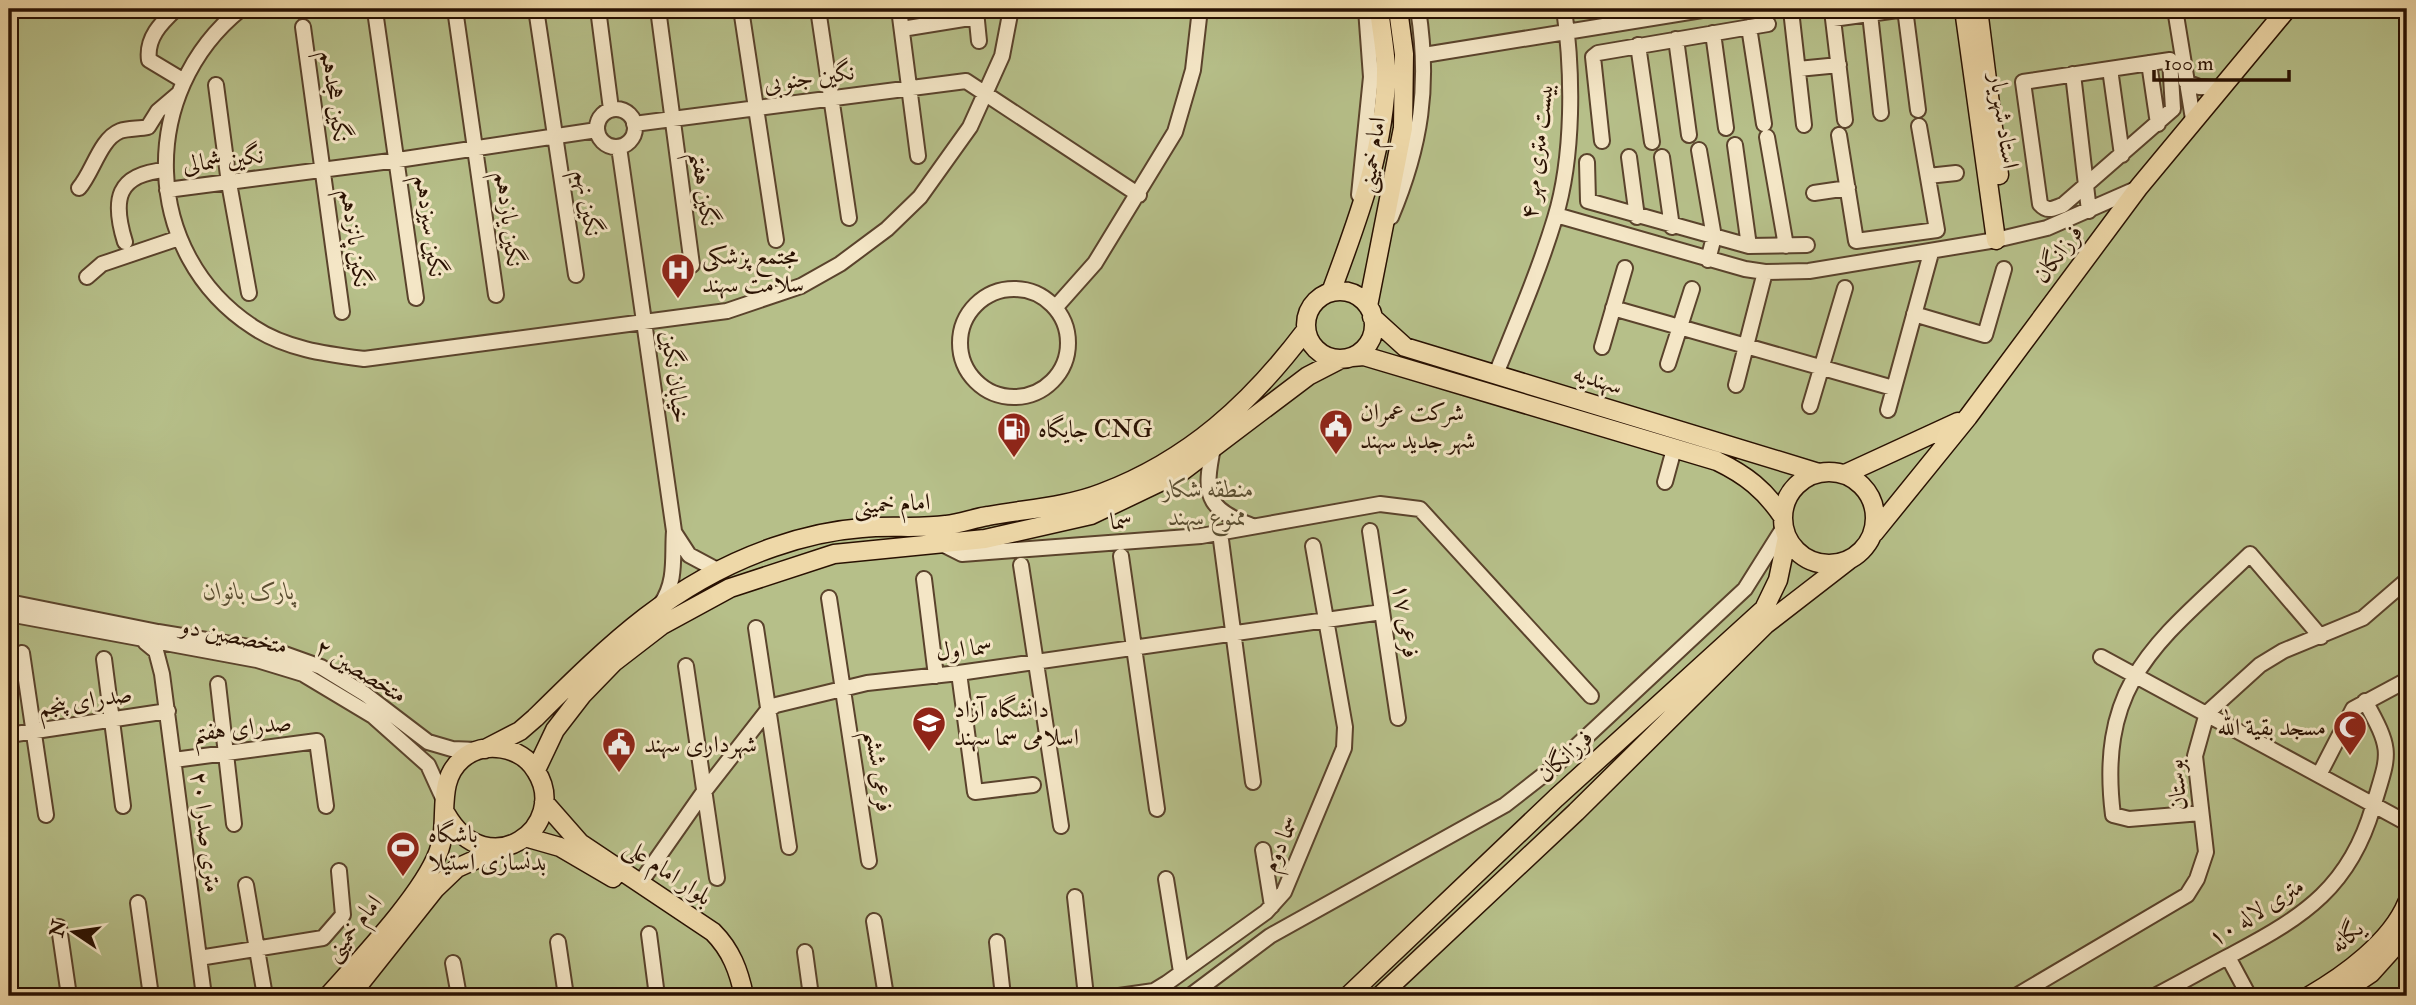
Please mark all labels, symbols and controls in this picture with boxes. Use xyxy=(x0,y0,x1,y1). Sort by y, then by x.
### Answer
scale bar xyxy=(2154,38,2288,82)
street label: نگین هجدهم xyxy=(307,48,357,145)
text: 100 m xyxy=(2164,50,2214,77)
street label: نگین جنوبی xyxy=(762,56,857,101)
street label: استاد شهریار xyxy=(1982,69,2026,171)
street label: بیست متری مهر ۴ xyxy=(1513,81,1561,221)
street label: امام خمینی xyxy=(1351,115,1398,196)
street label: نگین شمالی xyxy=(181,140,265,180)
street label: نگین هفتم xyxy=(675,150,725,230)
street label: نگین نهم xyxy=(562,167,609,240)
street label: نگین یازدهم xyxy=(482,170,530,269)
street label: نگین سیزدهم xyxy=(402,173,453,280)
street label: نگین پانزدهم xyxy=(327,187,377,290)
street label: فرزانگان xyxy=(2026,218,2090,290)
place label: مجتمع پزشکی سلامت سهند xyxy=(702,241,804,300)
hospital icon: مجتمع پزشکی سلامت سهند xyxy=(659,251,697,300)
street label: خیابان نگین xyxy=(653,329,697,425)
street label: سهندیه xyxy=(1570,358,1626,402)
place label: شرکت عمران شهر جدید سهند xyxy=(1360,397,1476,456)
public building icon: شرکت عمران شهر جدید سهند xyxy=(1317,407,1355,456)
fuel station icon: جایگاه CNG xyxy=(995,410,1033,459)
place label: جایگاه CNG xyxy=(1038,414,1153,445)
park label: منطقه شکار ممنوع سهند xyxy=(1160,474,1254,537)
street label: امام خمینی xyxy=(853,487,931,526)
street label: سما xyxy=(1109,505,1133,537)
park label: پارک بانوان xyxy=(203,576,297,608)
street label: فرعی ۱۷ xyxy=(1385,582,1427,660)
street label: متخصصین دو xyxy=(175,610,290,662)
street label: سما اول xyxy=(934,630,994,668)
street label: متخصصین ۲ xyxy=(309,631,413,711)
street label: صدرای پنجم xyxy=(36,678,135,730)
place label: دانشگاه آزاد اسلامی سما سهند xyxy=(954,694,1079,753)
school or university icon: دانشگاه آزاد اسلامی سما سهند xyxy=(910,704,948,753)
street label: صدرای هفتم xyxy=(191,707,294,757)
place label: مسجد بقیة الله xyxy=(2217,708,2326,743)
mosque icon: مسجد بقیة الله xyxy=(2331,708,2369,757)
street label: فرزانگان xyxy=(1530,723,1600,789)
public building icon: شهرداری سهند xyxy=(600,725,638,774)
street label: فرعی ششم xyxy=(850,728,900,815)
place label: شهرداری سهند xyxy=(644,729,757,760)
street label: بوستان xyxy=(2159,758,2195,812)
street label: ۲۰ متری صدرا xyxy=(183,770,229,894)
street label: سما دوم xyxy=(1254,811,1310,879)
place label: باشگاه بدنسازی استیلا xyxy=(428,819,546,878)
sports icon: باشگاه بدنسازی استیلا xyxy=(384,829,422,878)
street label: بلوار امام علی xyxy=(615,831,718,917)
street label: ۱۰ متری لاله xyxy=(2202,870,2310,954)
street label: امام خمینی xyxy=(317,888,393,971)
north arrow xyxy=(38,897,108,967)
street label: یگانه xyxy=(2323,913,2372,960)
text: N xyxy=(45,916,72,940)

